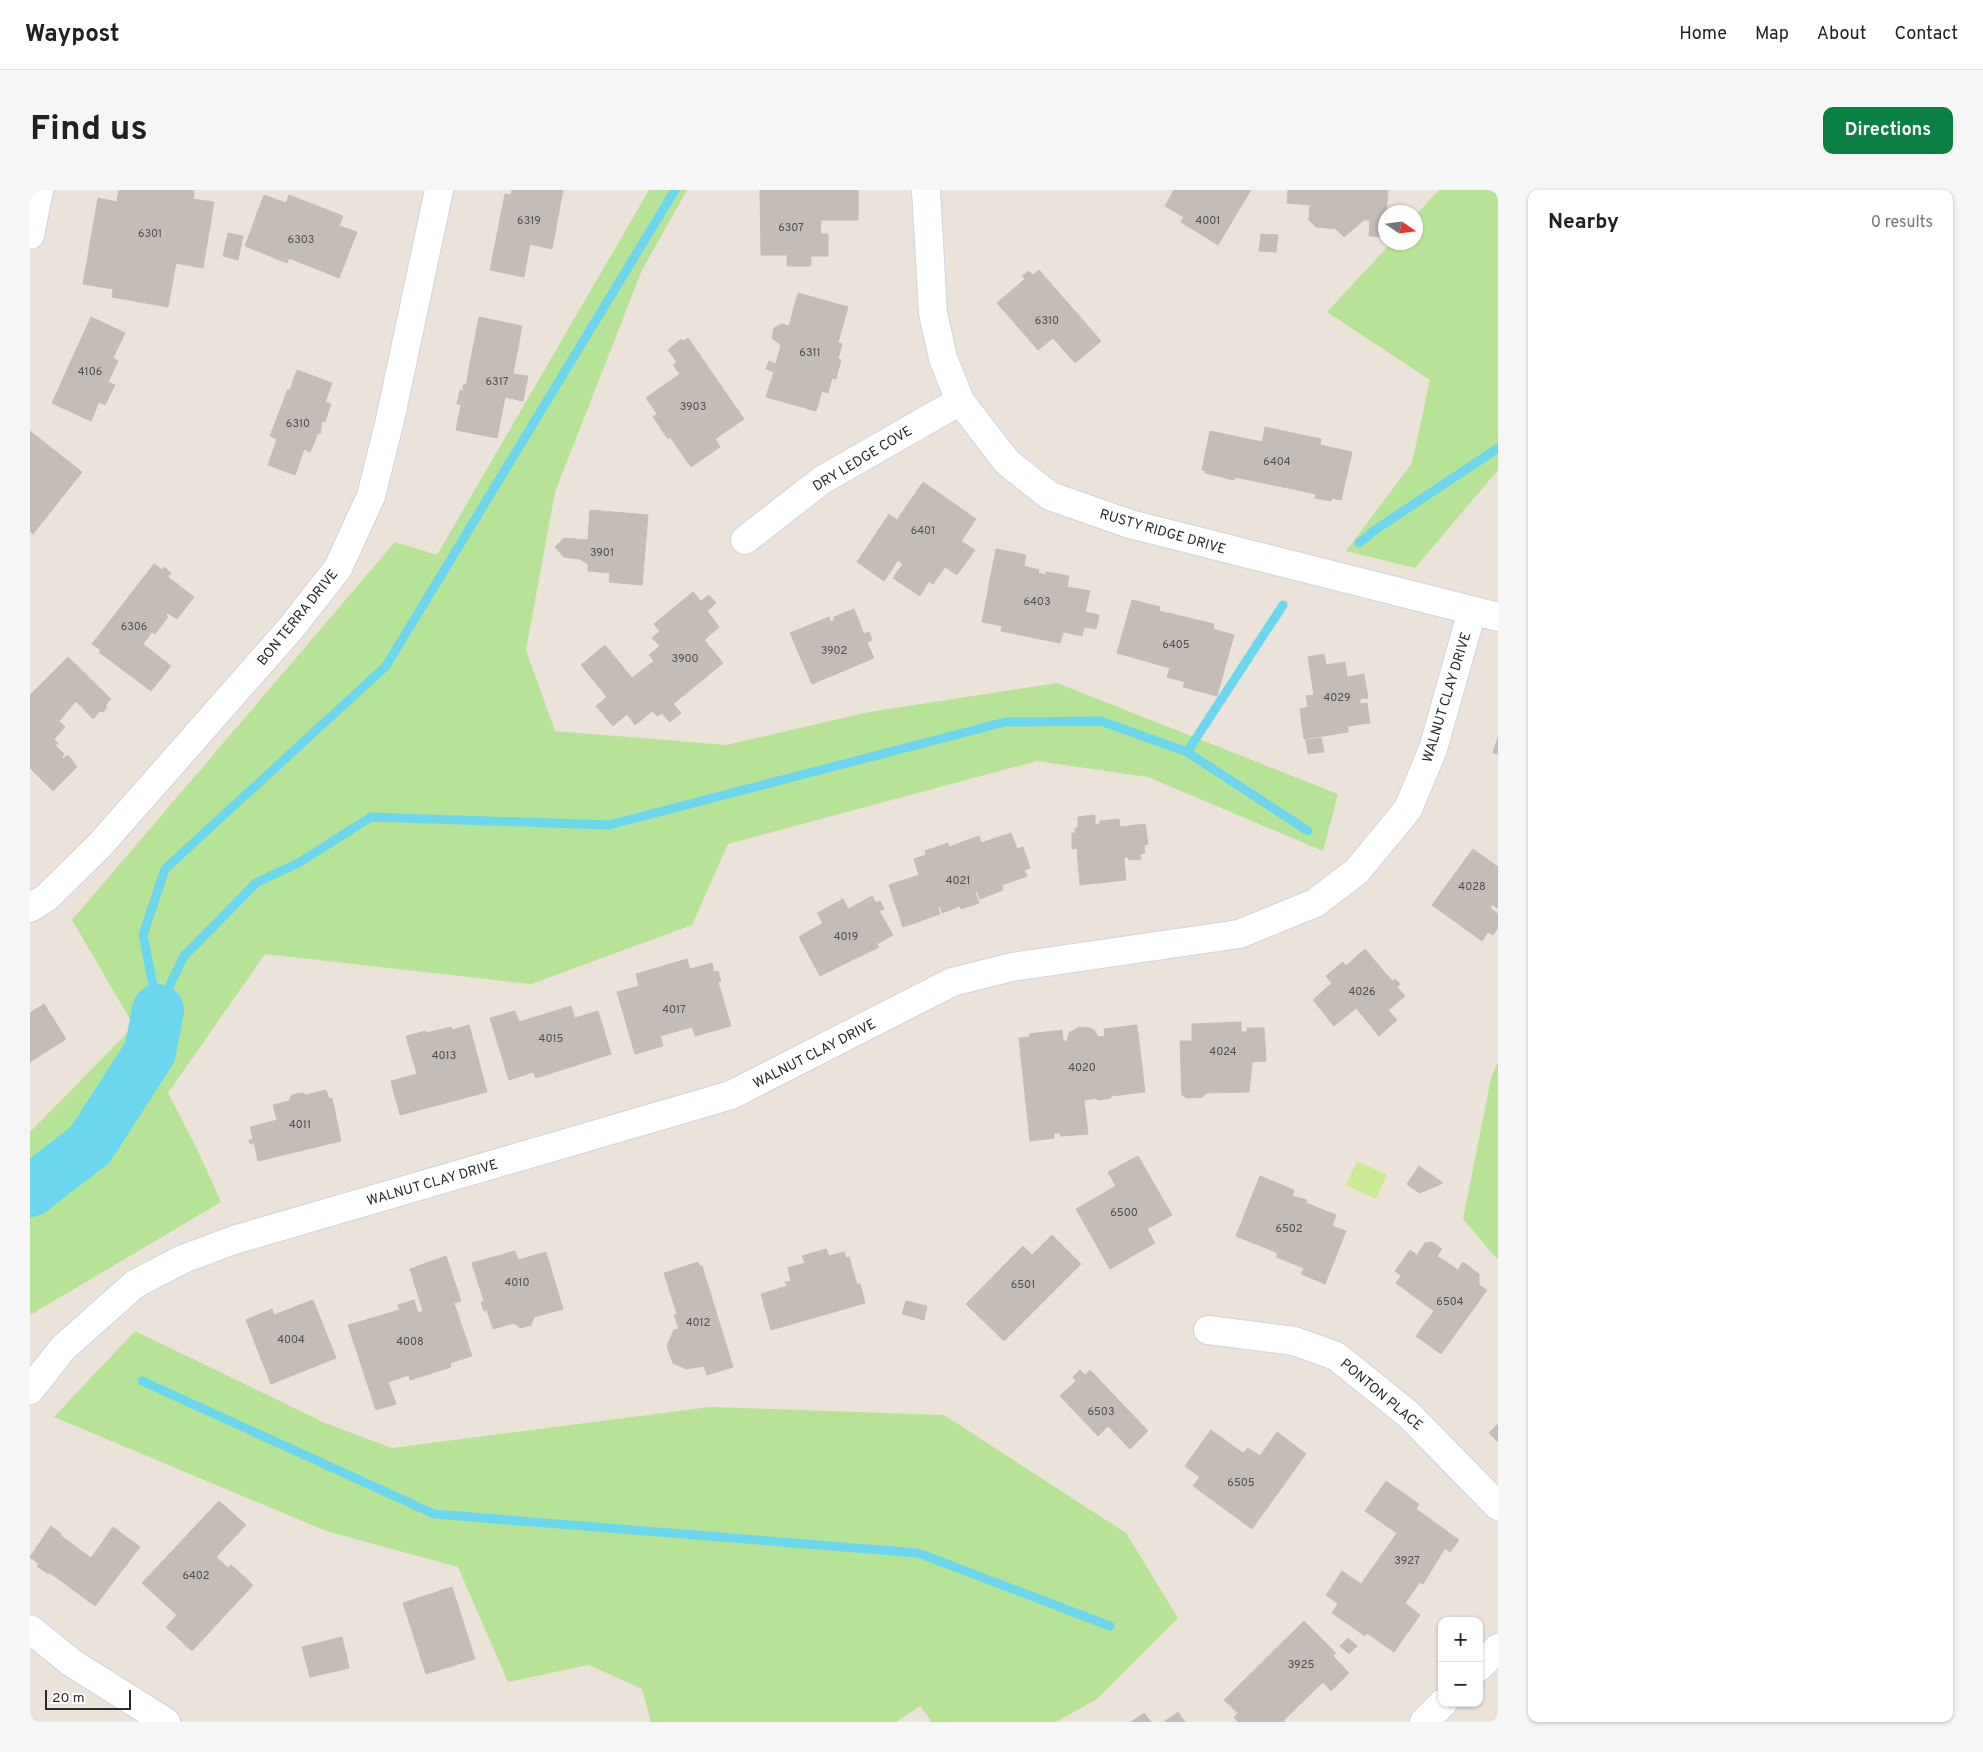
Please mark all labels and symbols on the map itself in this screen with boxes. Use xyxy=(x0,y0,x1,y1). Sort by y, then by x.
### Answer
north arrow xyxy=(1378,205,1423,250)
house number: 6319 xyxy=(517,214,541,228)
house number: 4001 xyxy=(1196,214,1220,228)
house number: 6307 xyxy=(778,221,804,235)
house number: 6301 xyxy=(138,227,162,241)
house number: 6303 xyxy=(288,233,314,247)
house number: 6310 xyxy=(1035,314,1059,328)
house number: 6311 xyxy=(799,346,821,360)
house number: 4106 xyxy=(78,365,102,379)
house number: 6317 xyxy=(486,375,509,389)
house number: 3903 xyxy=(680,400,706,414)
house number: 6310 xyxy=(286,417,310,431)
street label: DRY LEDGE COVE xyxy=(810,423,916,496)
house number: 6404 xyxy=(1263,455,1291,469)
street label: RUSTY RIDGE DRIVE xyxy=(1097,506,1228,559)
house number: 6401 xyxy=(911,524,935,538)
house number: 3901 xyxy=(590,546,614,560)
street label: BON TERRA DRIVE xyxy=(254,566,342,669)
house number: 6403 xyxy=(1023,595,1051,609)
house number: 6306 xyxy=(121,620,147,634)
street label: WALNUT CLAY DRIVE xyxy=(1419,630,1475,765)
house number: 6405 xyxy=(1162,638,1190,652)
house number: 3902 xyxy=(821,644,847,658)
house number: 3900 xyxy=(672,652,698,666)
house number: 4029 xyxy=(1323,691,1351,705)
house number: 4021 xyxy=(946,874,970,888)
house number: 4028 xyxy=(1458,880,1486,894)
house number: 4019 xyxy=(834,930,858,944)
house number: 4026 xyxy=(1348,985,1376,999)
house number: 4017 xyxy=(662,1003,686,1017)
street label: WALNUT CLAY DRIVE xyxy=(750,1016,879,1093)
house number: 4015 xyxy=(539,1032,564,1046)
house number: 4024 xyxy=(1209,1045,1237,1059)
house number: 4013 xyxy=(432,1049,456,1063)
house number: 4020 xyxy=(1068,1061,1096,1075)
house number: 4011 xyxy=(289,1118,311,1132)
street label: WALNUT CLAY DRIVE xyxy=(365,1157,500,1210)
house number: 6500 xyxy=(1110,1206,1138,1220)
house number: 6502 xyxy=(1275,1222,1303,1236)
house number: 4010 xyxy=(504,1276,530,1290)
house number: 6501 xyxy=(1011,1278,1035,1292)
house number: 6504 xyxy=(1436,1295,1464,1309)
house number: 4012 xyxy=(686,1316,710,1330)
house number: 4004 xyxy=(277,1333,305,1347)
house number: 4008 xyxy=(396,1335,424,1349)
street label: PONTON PLACE xyxy=(1336,1356,1426,1435)
house number: 6503 xyxy=(1087,1405,1115,1419)
house number: 6505 xyxy=(1227,1476,1255,1490)
house number: 3927 xyxy=(1394,1554,1420,1568)
house number: 6402 xyxy=(182,1569,210,1583)
house number: 3925 xyxy=(1288,1658,1314,1672)
scale bar xyxy=(45,1687,131,1710)

